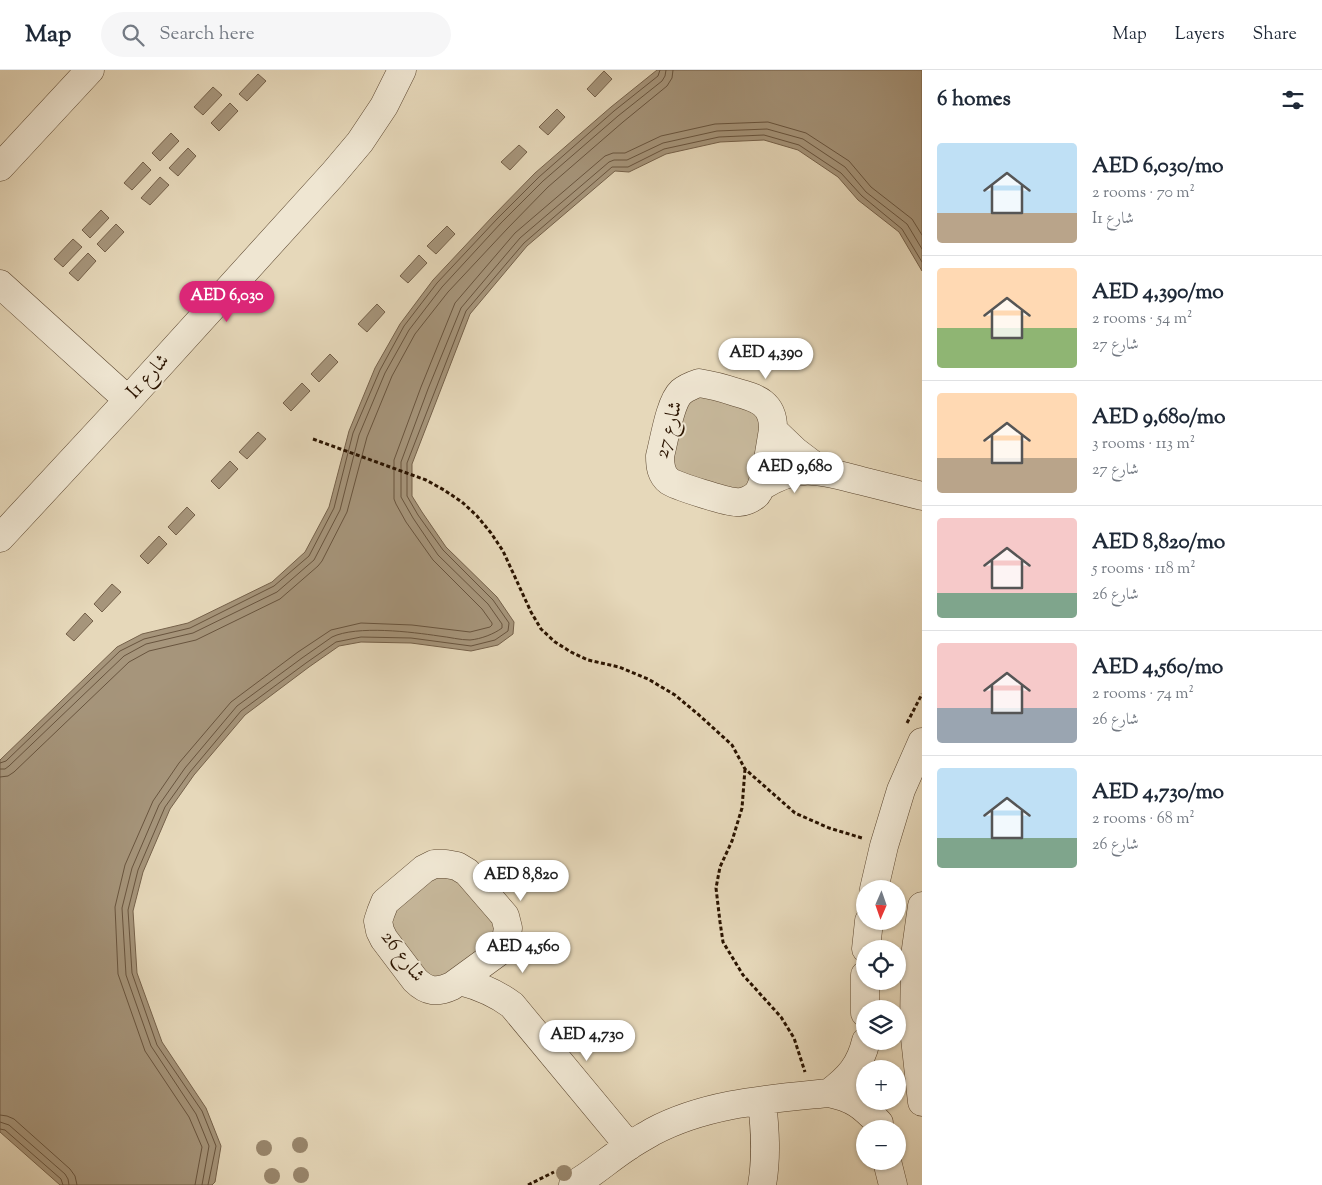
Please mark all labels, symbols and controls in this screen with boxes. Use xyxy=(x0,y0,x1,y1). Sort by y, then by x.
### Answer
search box xyxy=(101,12,451,57)
text: Map xyxy=(25,18,71,52)
icon: search xyxy=(119,21,147,49)
text: Search here xyxy=(159,21,255,48)
text: Map xyxy=(1112,22,1147,48)
text: Layers xyxy=(1175,22,1225,48)
text: Share xyxy=(1253,22,1297,48)
text: 6 homes xyxy=(937,85,1011,115)
icon: filters xyxy=(1279,86,1307,114)
text: AED 6,030/mo xyxy=(1092,152,1224,182)
icon: home xyxy=(977,163,1037,223)
text: 2 rooms · 70 m² xyxy=(1092,182,1195,205)
text: I1 شارع xyxy=(1092,208,1134,231)
text: AED 4,390/mo xyxy=(1092,278,1224,308)
pin: AED 6,030 xyxy=(170,280,284,323)
text: AED 6,030 xyxy=(190,285,264,308)
icon: home xyxy=(977,288,1037,348)
text: 2 rooms · 54 m² xyxy=(1092,308,1192,331)
text: شارع 27 xyxy=(1092,334,1139,357)
pin: AED 4,390 xyxy=(709,338,823,380)
text: AED 4,390 xyxy=(729,342,803,365)
street label: I1 شارع xyxy=(121,348,178,407)
street label: شارع 27 xyxy=(648,398,693,462)
text: AED 9,680/mo xyxy=(1092,403,1225,433)
icon: home xyxy=(977,413,1037,473)
text: 3 rooms · 113 m² xyxy=(1092,433,1195,456)
pin: AED 9,680 xyxy=(738,452,852,494)
text: AED 9,680 xyxy=(758,456,832,479)
text: شارع 27 xyxy=(1092,459,1139,482)
text: AED 8,820/mo xyxy=(1092,528,1225,558)
icon: home xyxy=(977,538,1037,598)
text: 5 rooms · 118 m² xyxy=(1092,558,1196,581)
text: شارع 26 xyxy=(1092,584,1139,607)
text: AED 4,560/mo xyxy=(1092,653,1223,683)
icon: home xyxy=(977,663,1037,723)
text: 2 rooms · 74 m² xyxy=(1092,683,1194,706)
text: شارع 26 xyxy=(1092,709,1139,732)
text: AED 4,730/mo xyxy=(1092,778,1224,808)
icon: home xyxy=(977,788,1037,848)
text: 2 rooms · 68 m² xyxy=(1092,808,1195,831)
text: شارع 26 xyxy=(1092,834,1139,857)
pin: AED 8,820 xyxy=(464,860,578,902)
text: AED 8,820 xyxy=(484,864,558,887)
north arrow xyxy=(856,880,906,930)
map controls xyxy=(856,880,906,1170)
street label: شارع 26 xyxy=(372,925,431,990)
pin: AED 4,560 xyxy=(466,932,580,974)
text: AED 4,560 xyxy=(487,936,560,959)
button: locate xyxy=(856,940,906,990)
button: layers xyxy=(856,1000,906,1050)
pin: AED 4,730 xyxy=(530,1020,644,1062)
text: AED 4,730 xyxy=(550,1024,624,1047)
button: + xyxy=(856,1060,906,1110)
button: − xyxy=(856,1120,906,1170)

